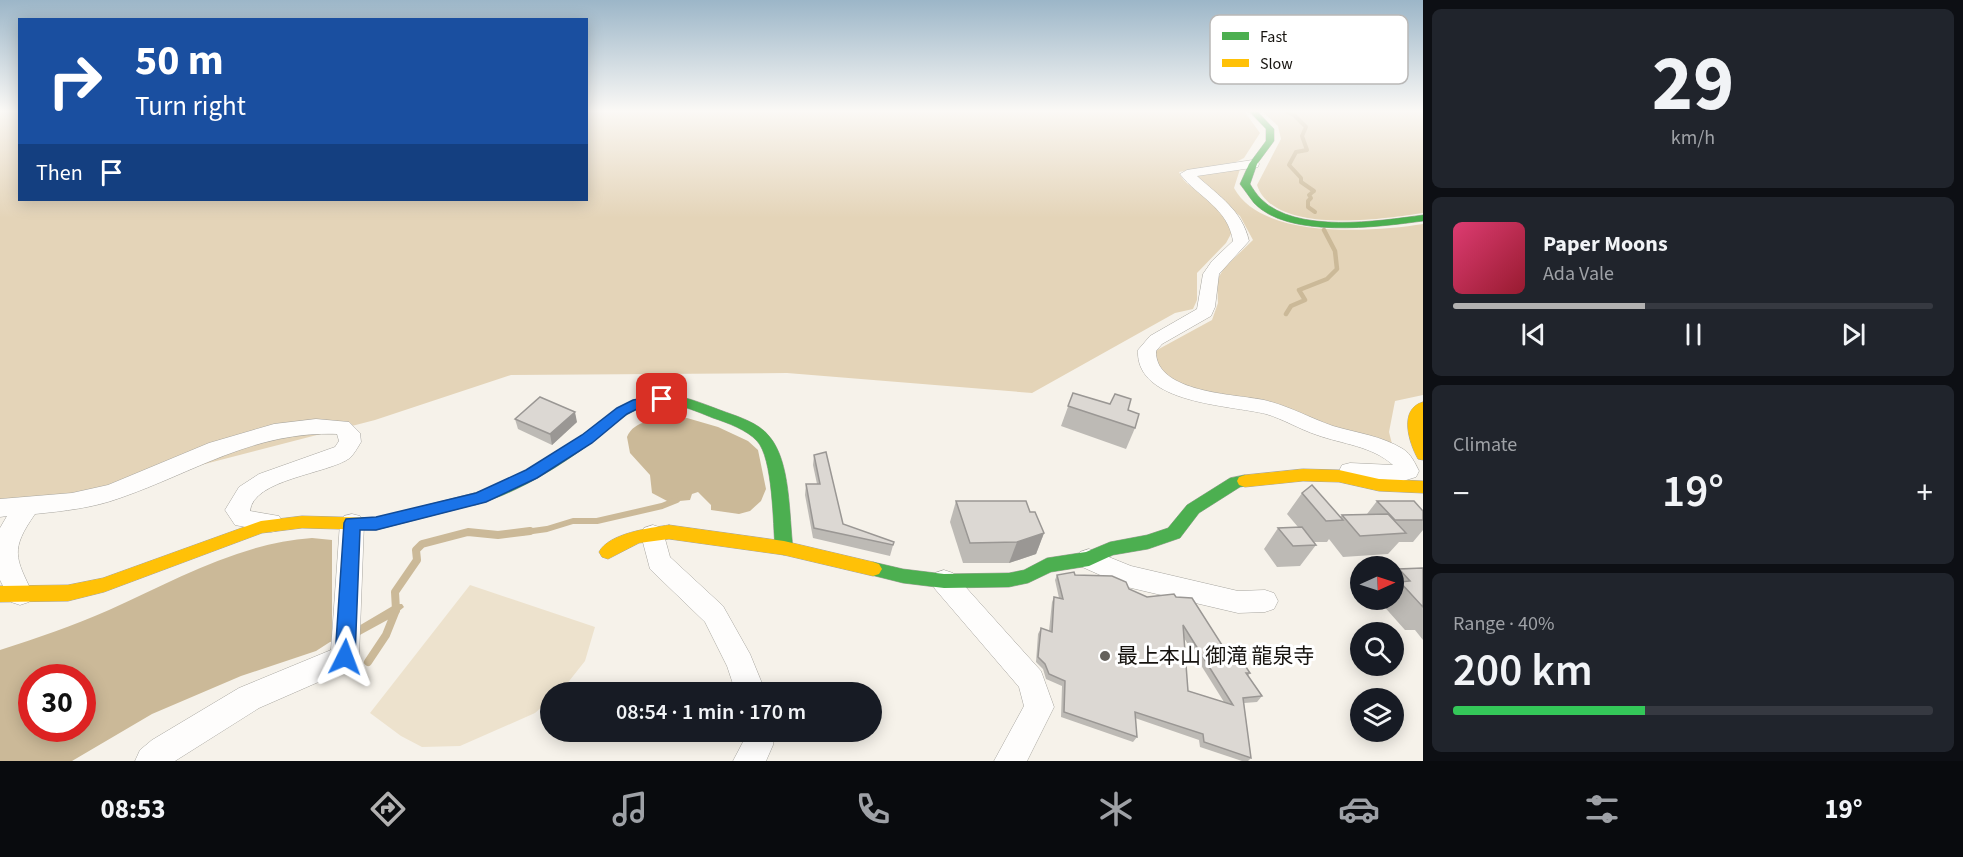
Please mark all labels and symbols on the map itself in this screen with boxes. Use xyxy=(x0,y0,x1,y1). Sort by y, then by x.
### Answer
legend xyxy=(1210,15,1408,84)
text: Fast xyxy=(1260,26,1288,48)
text: Slow xyxy=(1260,53,1293,75)
pin xyxy=(636,373,687,424)
north arrow xyxy=(1350,556,1404,610)
position arrow xyxy=(313,625,377,689)
place label: 最上本山 御滝 龍泉寺 xyxy=(1117,641,1314,671)
marker: 最上本山 御滝 龍泉寺 xyxy=(1098,649,1112,663)
speed limit sign: 30 xyxy=(18,664,96,742)

